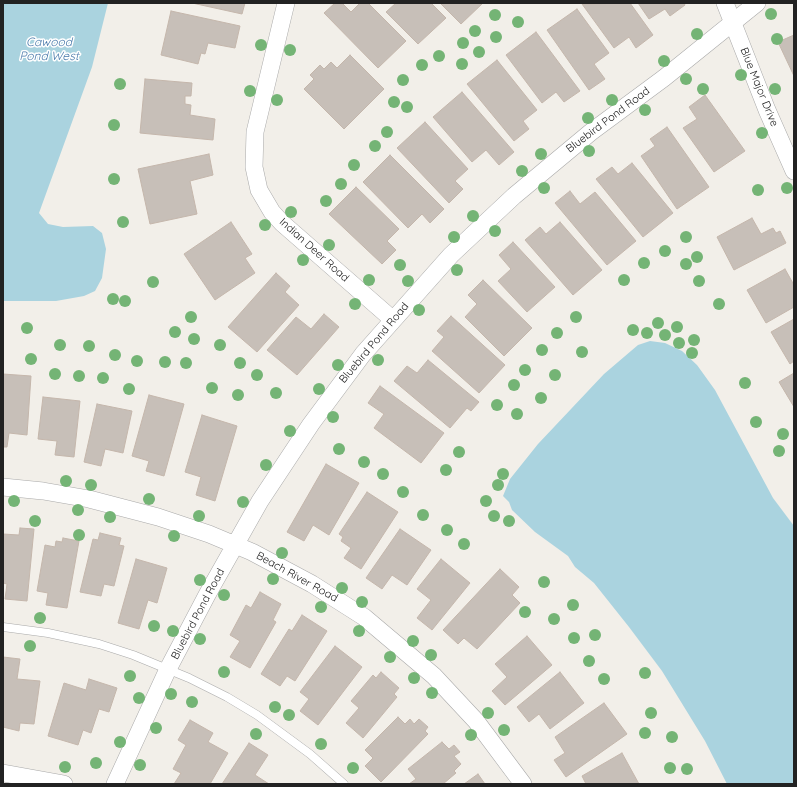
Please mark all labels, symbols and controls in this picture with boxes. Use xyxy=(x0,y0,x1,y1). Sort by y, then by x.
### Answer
water label: Cawood Pond West xyxy=(19,35,79,63)
street label: Blue Major Drive xyxy=(737,46,781,128)
street label: Bluebird Pond Road xyxy=(564,84,652,156)
street label: Indian Deer Road xyxy=(276,215,352,285)
street label: Bluebird Pond Road xyxy=(336,300,412,386)
street label: Beach River Road xyxy=(254,549,340,605)
street label: Bluebird Pond Road xyxy=(168,566,228,662)

